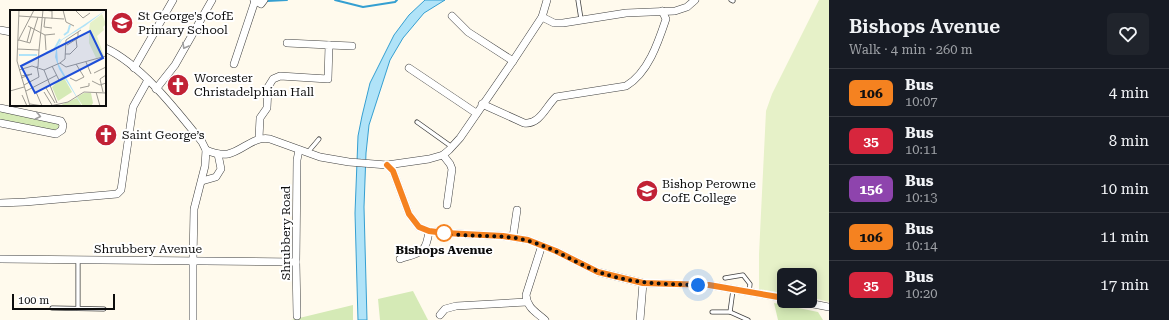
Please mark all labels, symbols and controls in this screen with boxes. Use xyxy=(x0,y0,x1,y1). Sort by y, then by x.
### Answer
place label: St George's CofE Primary School xyxy=(138,9,234,37)
inset map xyxy=(10,10,106,106)
school or university icon: St George's CofE Primary School xyxy=(109,10,135,36)
button: heart xyxy=(1107,13,1149,55)
text: Bishops Avenue xyxy=(849,15,1000,38)
one-way arrow xyxy=(183,42,190,49)
text: Walk · 4 min · 260 m xyxy=(849,42,973,57)
place label: Worcester Christadelphian Hall xyxy=(194,71,314,99)
church icon: Worcester Christadelphian Hall xyxy=(165,72,191,98)
text: Bus xyxy=(905,76,933,94)
text: 4 min xyxy=(1109,84,1149,102)
text: 106 xyxy=(859,85,883,101)
text: 10:07 xyxy=(905,94,937,109)
one-way arrow xyxy=(35,111,41,119)
church icon: Saint George’s xyxy=(93,122,119,148)
text: Bus xyxy=(905,124,933,142)
place label: Saint George’s xyxy=(122,128,205,142)
text: 8 min xyxy=(1109,132,1149,150)
text: 35 xyxy=(863,133,879,149)
text: 10:11 xyxy=(905,142,937,157)
text: Bus xyxy=(905,172,933,190)
place label: Bishop Perowne CofE College xyxy=(662,177,756,205)
school or university icon: Bishop Perowne CofE College xyxy=(634,178,660,204)
text: 10 min xyxy=(1100,180,1149,198)
text: 156 xyxy=(859,181,883,197)
street label: Shrubbery Road xyxy=(279,185,293,280)
text: 10:13 xyxy=(905,190,937,205)
text: Bus xyxy=(905,220,933,238)
marker: Bishops Avenue xyxy=(435,224,453,242)
text: 11 min xyxy=(1100,228,1149,246)
text: 106 xyxy=(859,229,883,245)
text: 10:14 xyxy=(905,238,937,253)
street label: Shrubbery Avenue xyxy=(94,242,202,256)
place label: Bishops Avenue xyxy=(396,243,493,257)
map controls xyxy=(777,268,817,308)
button: layers xyxy=(777,268,817,308)
text: Bus xyxy=(905,268,933,286)
your location xyxy=(688,275,708,295)
text: 17 min xyxy=(1100,276,1149,294)
text: 35 xyxy=(863,277,879,293)
text: 10:20 xyxy=(905,286,937,301)
scale bar xyxy=(12,292,115,311)
text: 100 m xyxy=(18,294,49,307)

